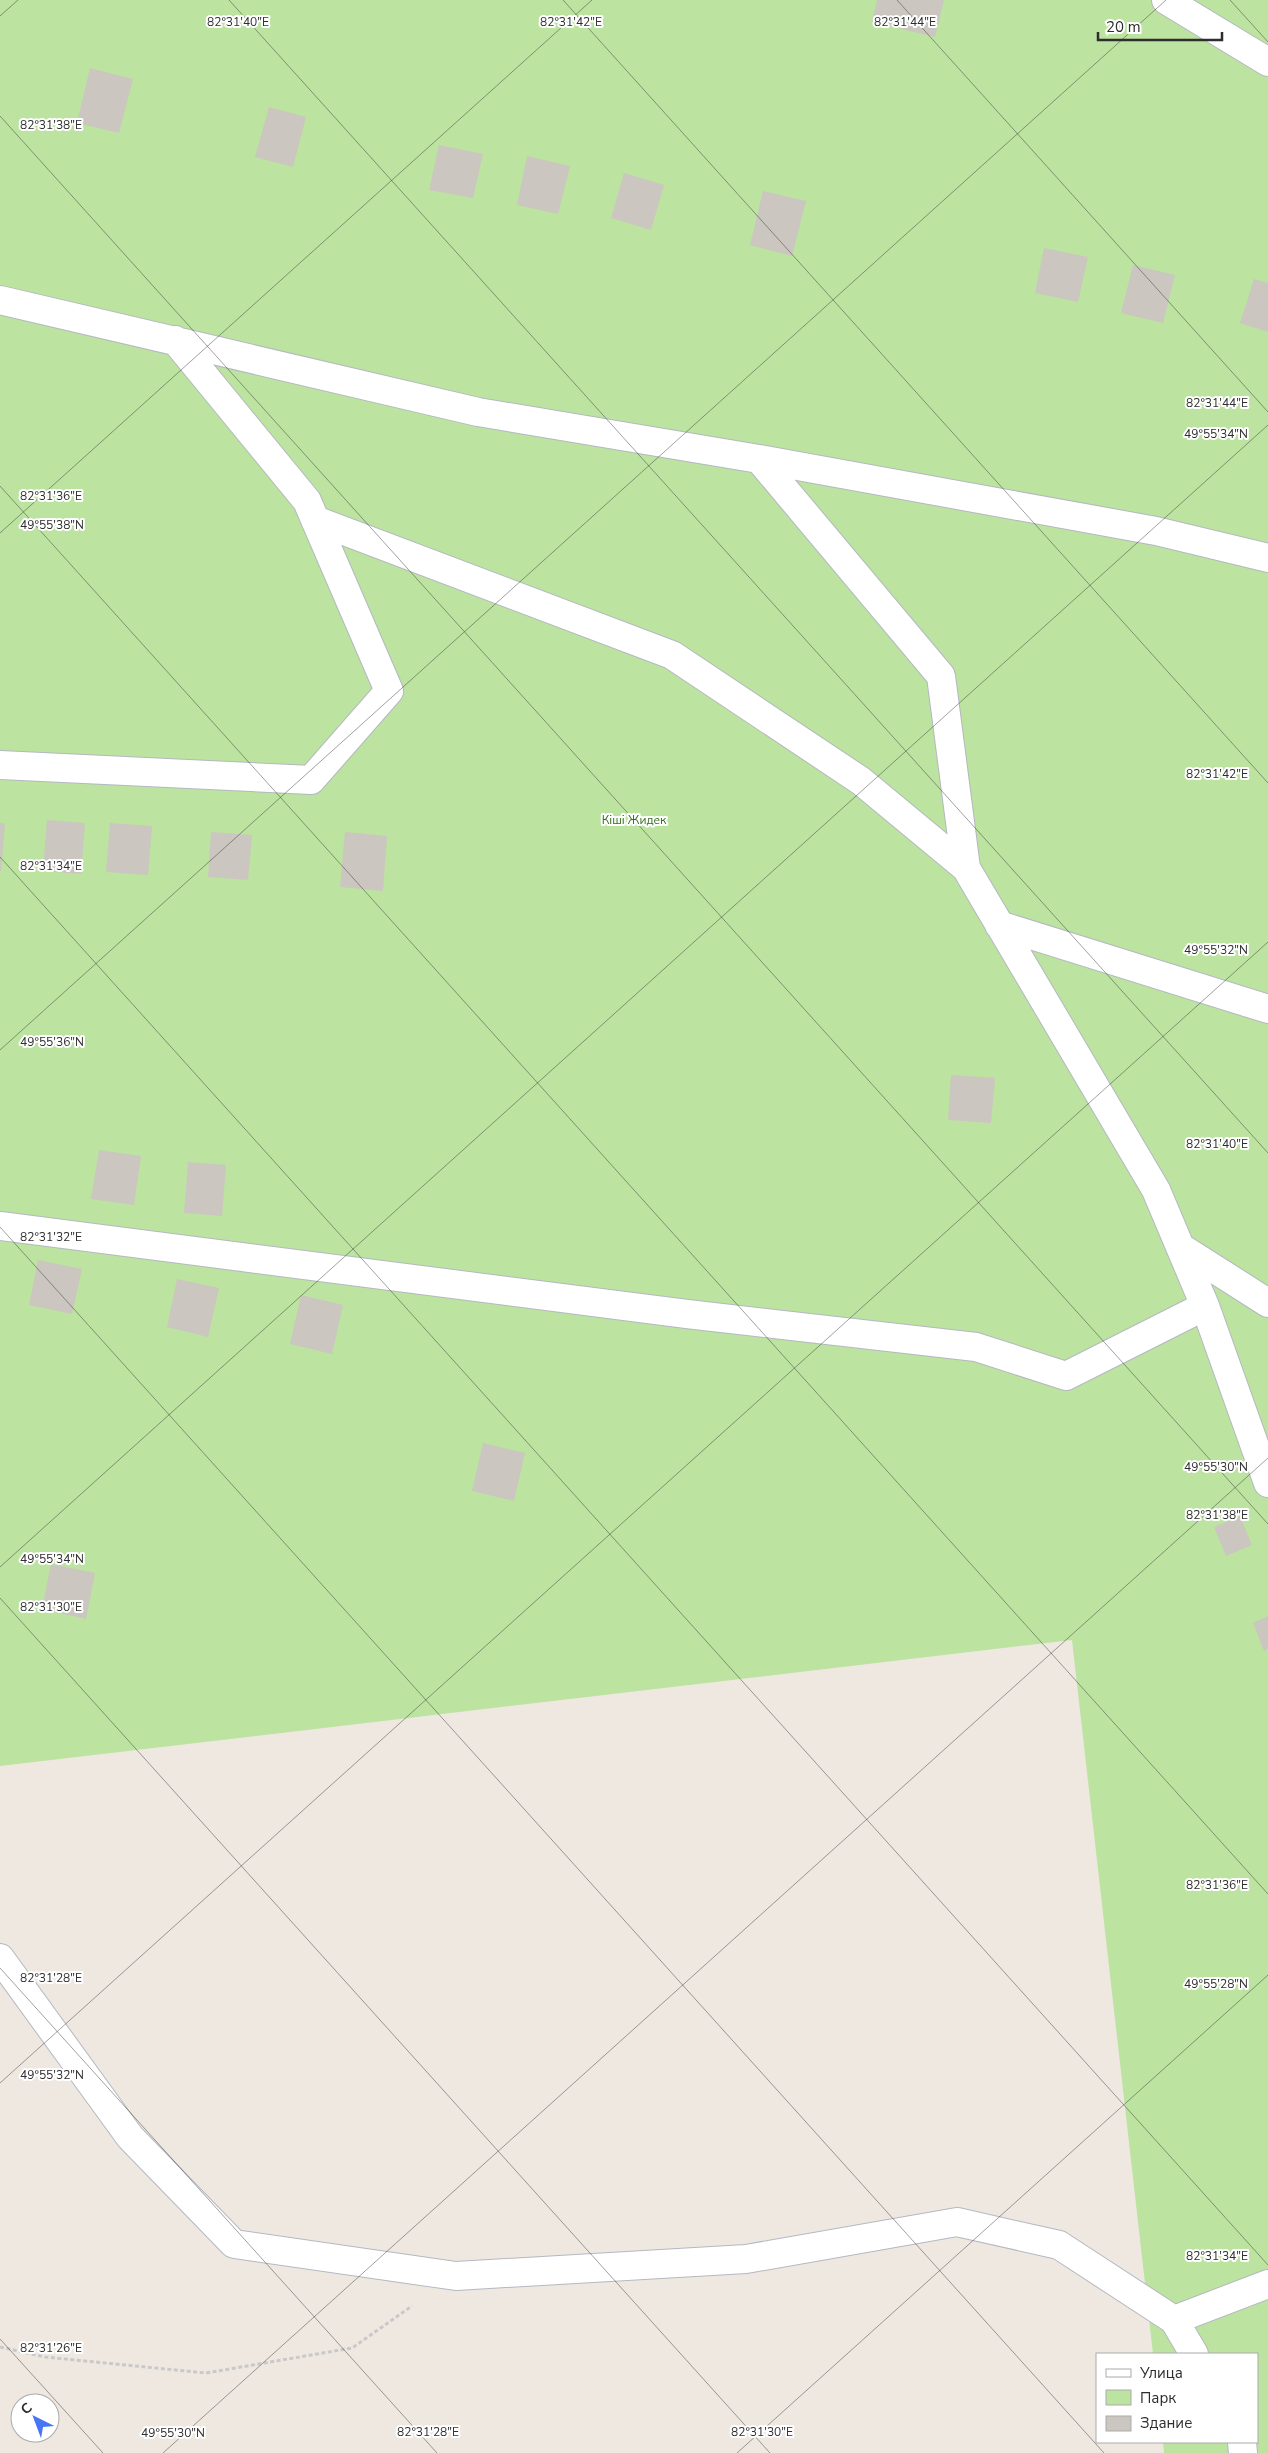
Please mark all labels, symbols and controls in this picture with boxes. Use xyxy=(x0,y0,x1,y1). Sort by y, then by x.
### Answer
scale bar xyxy=(1098,10,1222,42)
text: 82°31'40"E xyxy=(207,14,269,30)
text: 82°31'42"E xyxy=(540,14,602,30)
text: 82°31'44"E xyxy=(874,14,936,30)
text: 20 m xyxy=(1106,17,1141,37)
text: 82°31'38"E xyxy=(20,117,82,133)
text: 82°31'44"E xyxy=(1186,395,1248,411)
text: 49°55'34"N xyxy=(1184,426,1248,442)
text: 82°31'36"E xyxy=(20,488,82,504)
text: 49°55'38"N xyxy=(20,517,84,533)
text: 82°31'42"E xyxy=(1186,766,1248,782)
park label: Кіші Жидек xyxy=(602,812,667,828)
text: 82°31'34"E xyxy=(20,858,82,874)
text: 49°55'32"N xyxy=(1184,942,1248,958)
text: 49°55'36"N xyxy=(20,1034,84,1050)
text: 82°31'40"E xyxy=(1186,1136,1248,1152)
text: 82°31'32"E xyxy=(20,1229,82,1245)
text: 49°55'30"N xyxy=(1184,1459,1248,1475)
text: 82°31'38"E xyxy=(1186,1507,1248,1523)
text: 49°55'34"N xyxy=(20,1551,84,1567)
text: 82°31'30"E xyxy=(20,1599,82,1615)
text: 82°31'36"E xyxy=(1186,1877,1248,1893)
text: 82°31'28"E xyxy=(20,1970,82,1986)
text: 49°55'28"N xyxy=(1184,1976,1248,1992)
text: 49°55'32"N xyxy=(20,2067,84,2083)
text: 82°31'34"E xyxy=(1186,2248,1248,2264)
text: 82°31'26"E xyxy=(20,2340,82,2356)
legend xyxy=(1096,2353,1258,2443)
text: Улица xyxy=(1139,2363,1183,2383)
text: Парк xyxy=(1140,2388,1176,2408)
north arrow xyxy=(10,2393,60,2443)
text: С xyxy=(17,2398,37,2419)
text: Здание xyxy=(1140,2413,1192,2433)
text: 82°31'28"E xyxy=(397,2424,459,2440)
text: 82°31'30"E xyxy=(731,2424,793,2440)
text: 49°55'30"N xyxy=(141,2425,205,2441)

